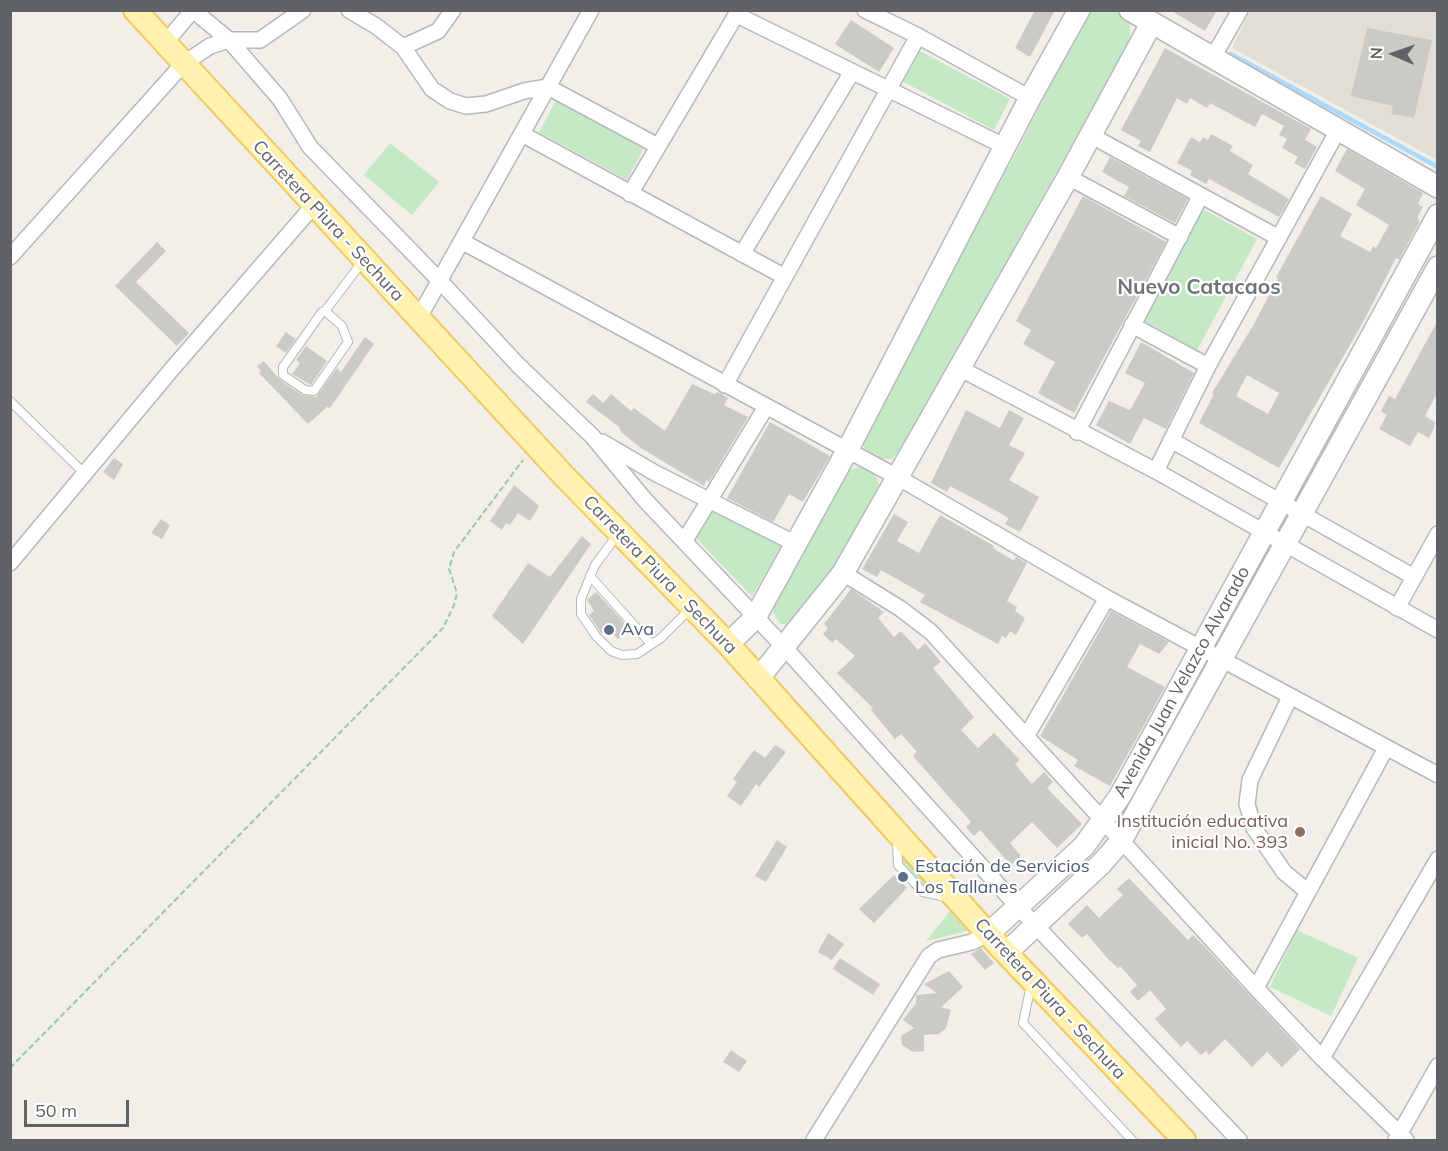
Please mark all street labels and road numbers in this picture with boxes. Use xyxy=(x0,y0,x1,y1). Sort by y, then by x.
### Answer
street label: Carretera Piura - Sechura xyxy=(248,136,408,306)
street label: Carretera Piura - Sechura xyxy=(578,491,742,659)
street label: Avenida Juan Velazco Alvarado xyxy=(1109,563,1255,801)
street label: Carretera Piura - Sechura xyxy=(970,914,1130,1084)

